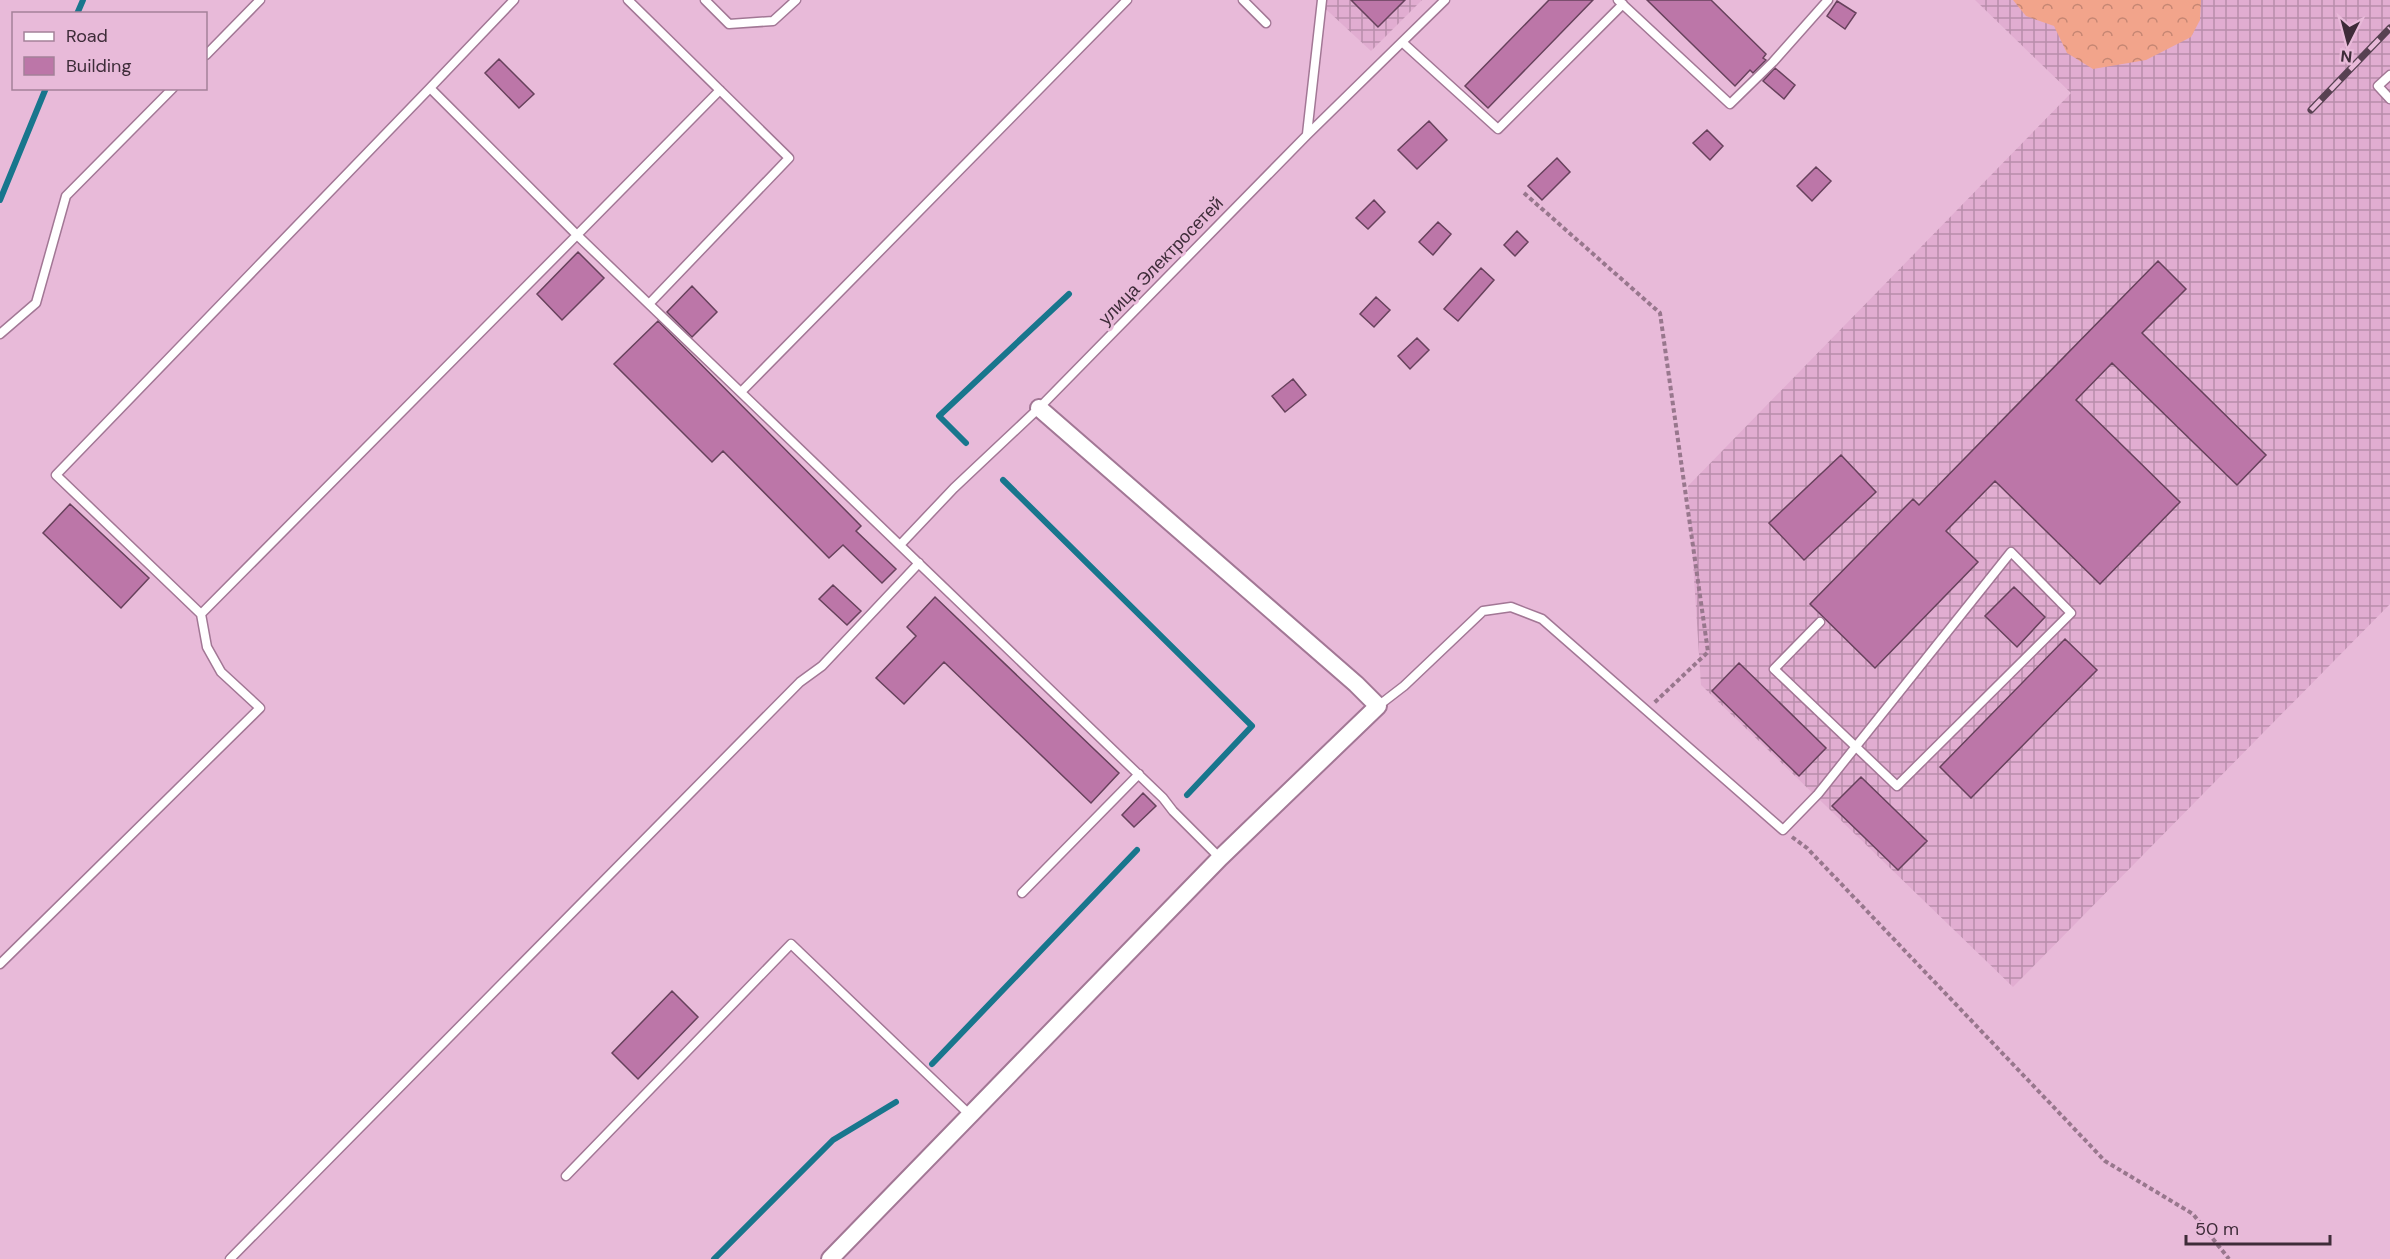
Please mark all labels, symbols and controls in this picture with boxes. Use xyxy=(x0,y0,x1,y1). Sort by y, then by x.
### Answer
legend xyxy=(12,12,207,90)
north arrow xyxy=(2318,12,2378,72)
text: Road xyxy=(66,24,108,48)
text: N xyxy=(2340,45,2353,67)
text: Building xyxy=(66,54,131,78)
street label: улица Электросетей xyxy=(1093,192,1229,330)
scale bar xyxy=(2186,1208,2330,1246)
text: 50 m xyxy=(2195,1217,2239,1241)

